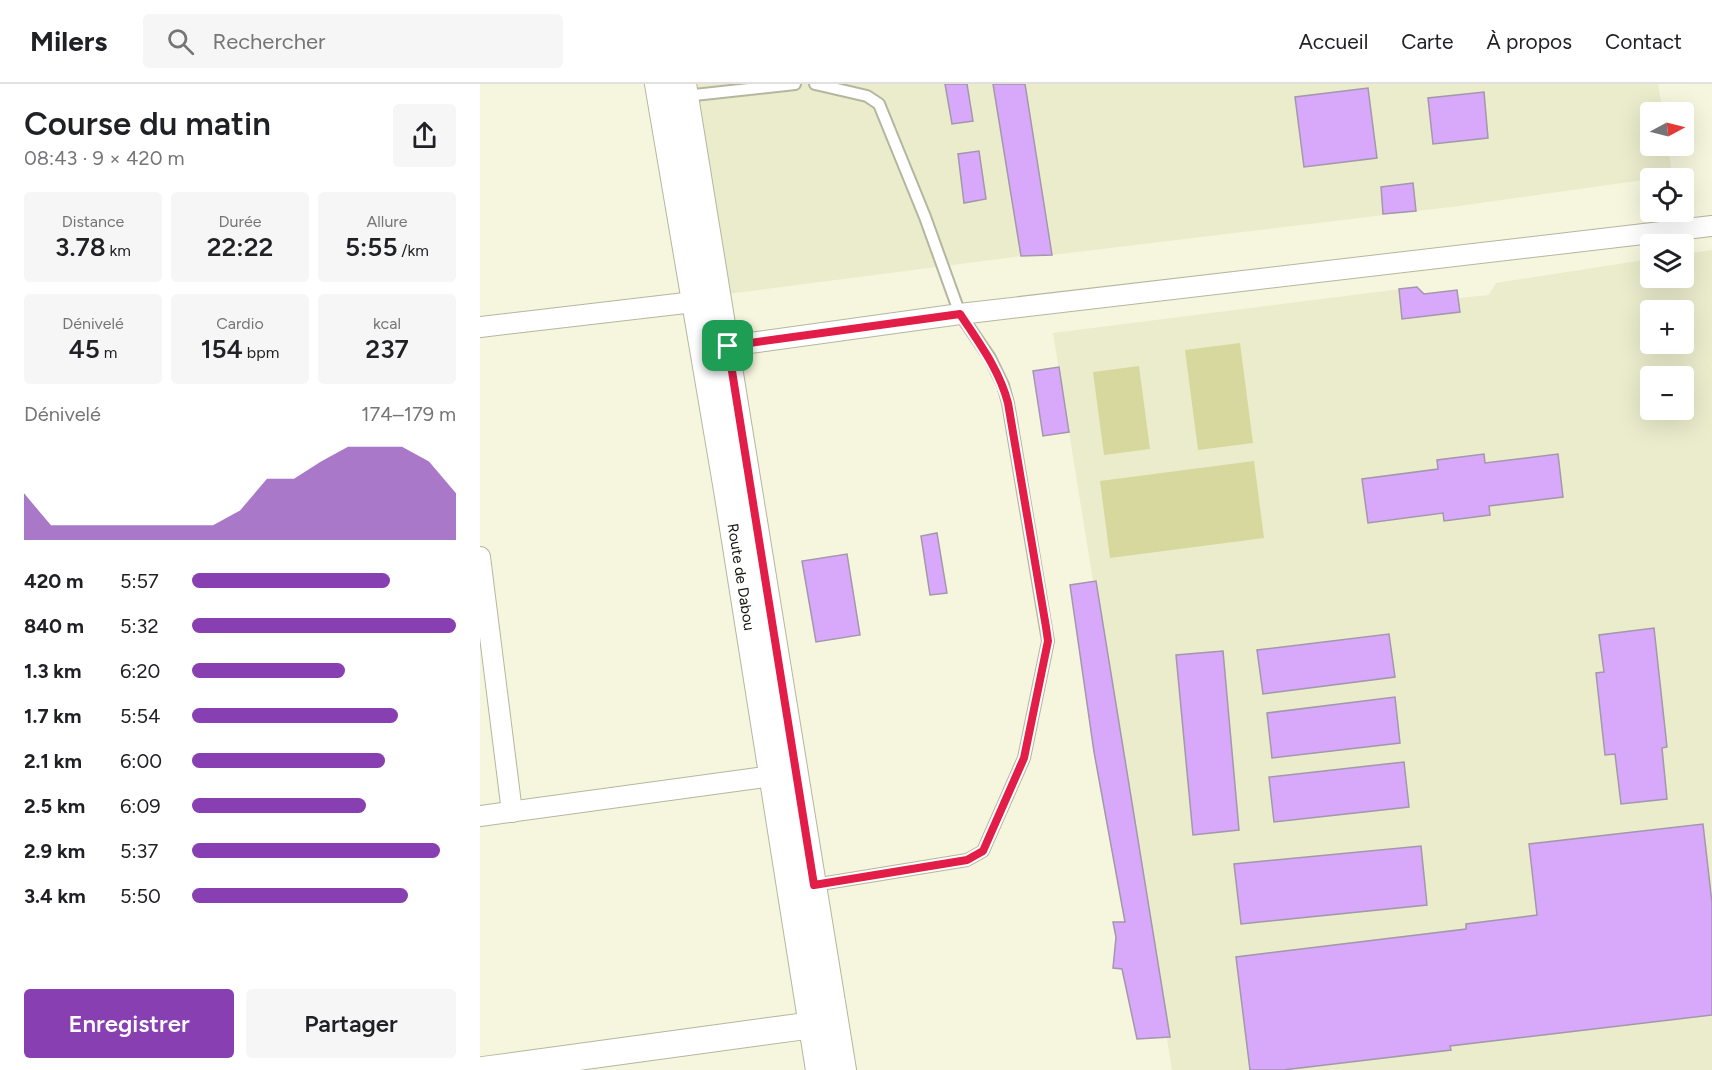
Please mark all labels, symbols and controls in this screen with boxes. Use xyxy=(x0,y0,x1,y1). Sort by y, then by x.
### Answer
search box xyxy=(143,14,563,68)
text: Milers xyxy=(30,24,107,58)
icon: search xyxy=(164,25,197,58)
text: Rechercher xyxy=(212,28,325,55)
text: Accueil xyxy=(1299,29,1368,54)
text: Carte xyxy=(1401,29,1454,54)
text: À propos xyxy=(1487,29,1572,54)
text: Contact xyxy=(1605,29,1682,54)
north arrow xyxy=(1640,102,1694,156)
map controls xyxy=(1640,102,1694,420)
text: Course du matin xyxy=(24,104,271,143)
button: share xyxy=(393,104,456,167)
text: 08:43 · 9 × 420 m xyxy=(24,146,184,170)
button: locate xyxy=(1640,168,1694,222)
text: Distance xyxy=(62,212,124,231)
text: Durée xyxy=(219,212,261,231)
text: Allure xyxy=(367,212,407,231)
text: 3.78 xyxy=(55,231,106,263)
text: 22:22 xyxy=(207,231,273,263)
text: 5:55 xyxy=(345,231,397,263)
button: layers xyxy=(1640,234,1694,288)
text: km xyxy=(106,241,131,260)
text: /km xyxy=(397,241,429,260)
button: + xyxy=(1640,300,1694,354)
text: Dénivelé xyxy=(62,314,124,333)
text: Cardio xyxy=(216,314,264,333)
text: kcal xyxy=(373,314,401,333)
pin xyxy=(702,320,753,371)
icon: arrive xyxy=(711,329,744,362)
text: 45 xyxy=(69,333,100,365)
text: 154 xyxy=(201,333,243,365)
text: 237 xyxy=(365,333,409,365)
text: m xyxy=(100,343,117,362)
text: bpm xyxy=(243,343,279,362)
button: − xyxy=(1640,366,1694,420)
text: Dénivelé xyxy=(24,402,101,426)
text: 174–179 m xyxy=(361,402,456,426)
street label: Route de Dabou xyxy=(724,522,758,632)
text: 420 m xyxy=(24,569,83,593)
text: 5:57 xyxy=(120,569,159,593)
text: 840 m xyxy=(24,614,84,638)
text: 5:32 xyxy=(120,614,159,638)
text: 1.3 km xyxy=(24,659,81,683)
text: 6:20 xyxy=(120,659,160,683)
text: 1.7 km xyxy=(24,704,81,728)
text: 5:54 xyxy=(120,704,160,728)
text: 2.1 km xyxy=(24,749,82,773)
text: 6:00 xyxy=(120,749,162,773)
text: 2.5 km xyxy=(24,794,85,818)
text: 6:09 xyxy=(120,794,161,818)
text: 2.9 km xyxy=(24,839,85,863)
text: 5:37 xyxy=(120,839,158,863)
text: 3.4 km xyxy=(24,884,86,908)
text: 5:50 xyxy=(120,884,161,908)
button: Enregistrer xyxy=(24,989,234,1058)
button: Partager xyxy=(246,989,456,1058)

